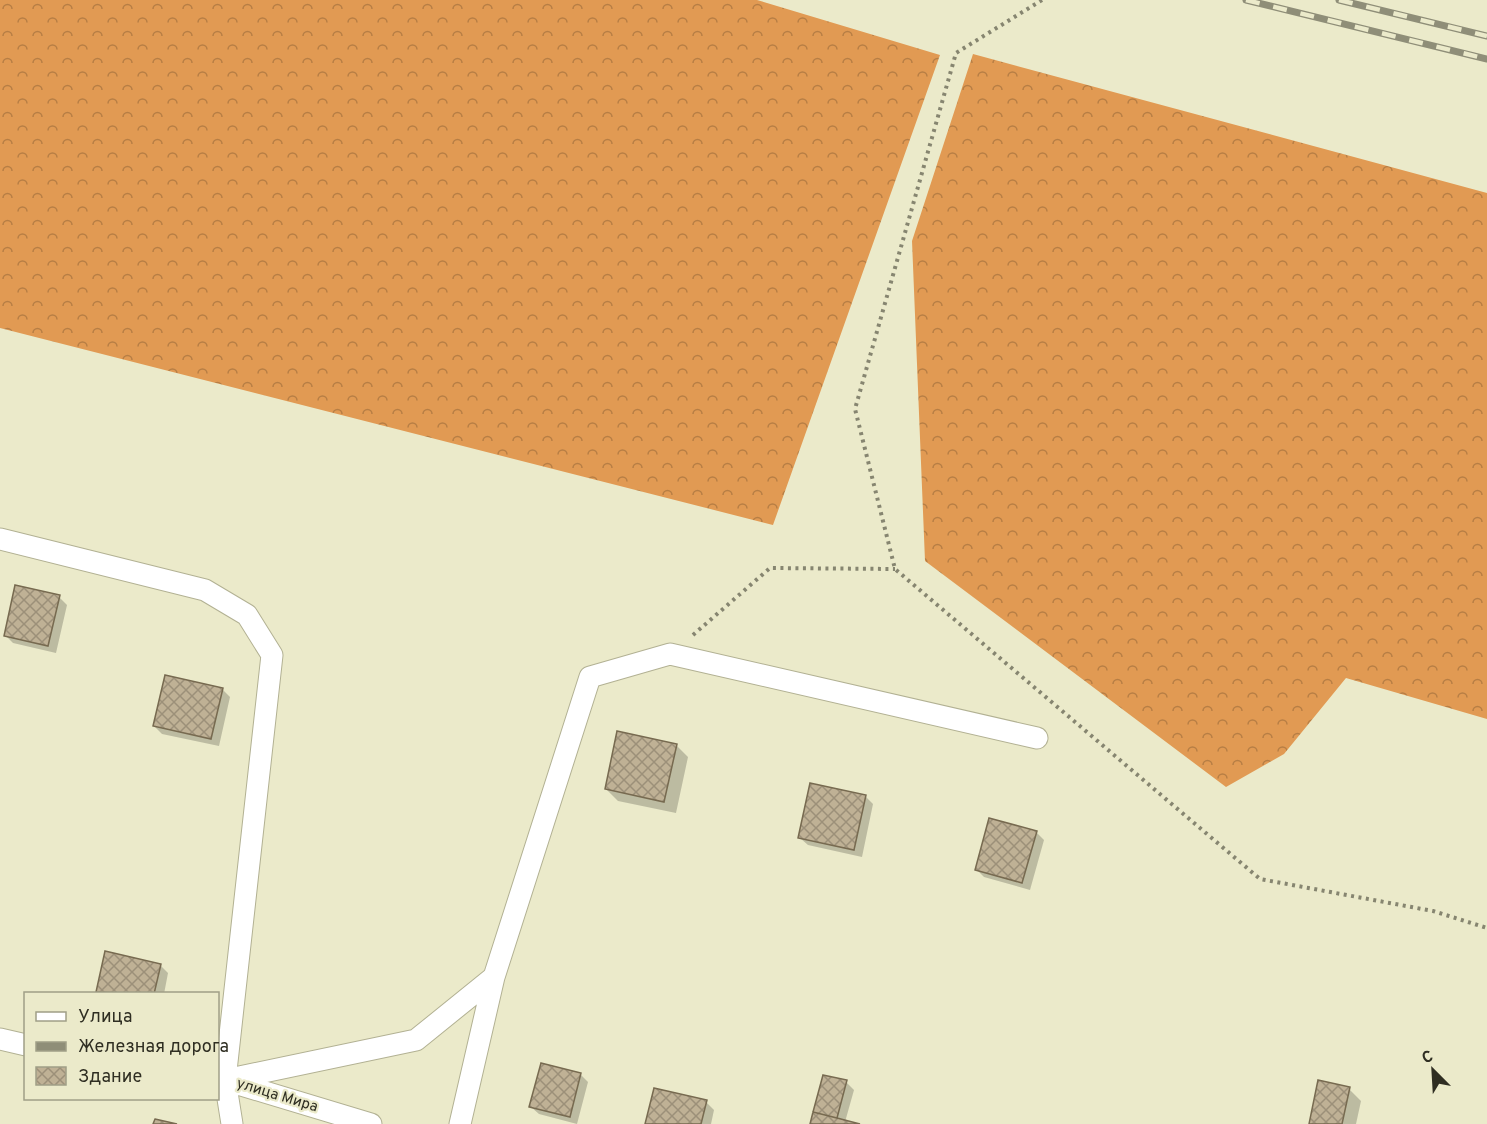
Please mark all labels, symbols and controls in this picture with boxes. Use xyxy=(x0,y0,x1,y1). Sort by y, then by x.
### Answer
legend xyxy=(24,992,219,1100)
text: Улица xyxy=(78,1006,132,1029)
text: Железная дорога xyxy=(78,1036,229,1059)
north arrow xyxy=(1403,1040,1463,1100)
text: С xyxy=(1419,1047,1436,1069)
text: Здание xyxy=(78,1066,142,1089)
street label: улица Мира xyxy=(234,1075,320,1117)

